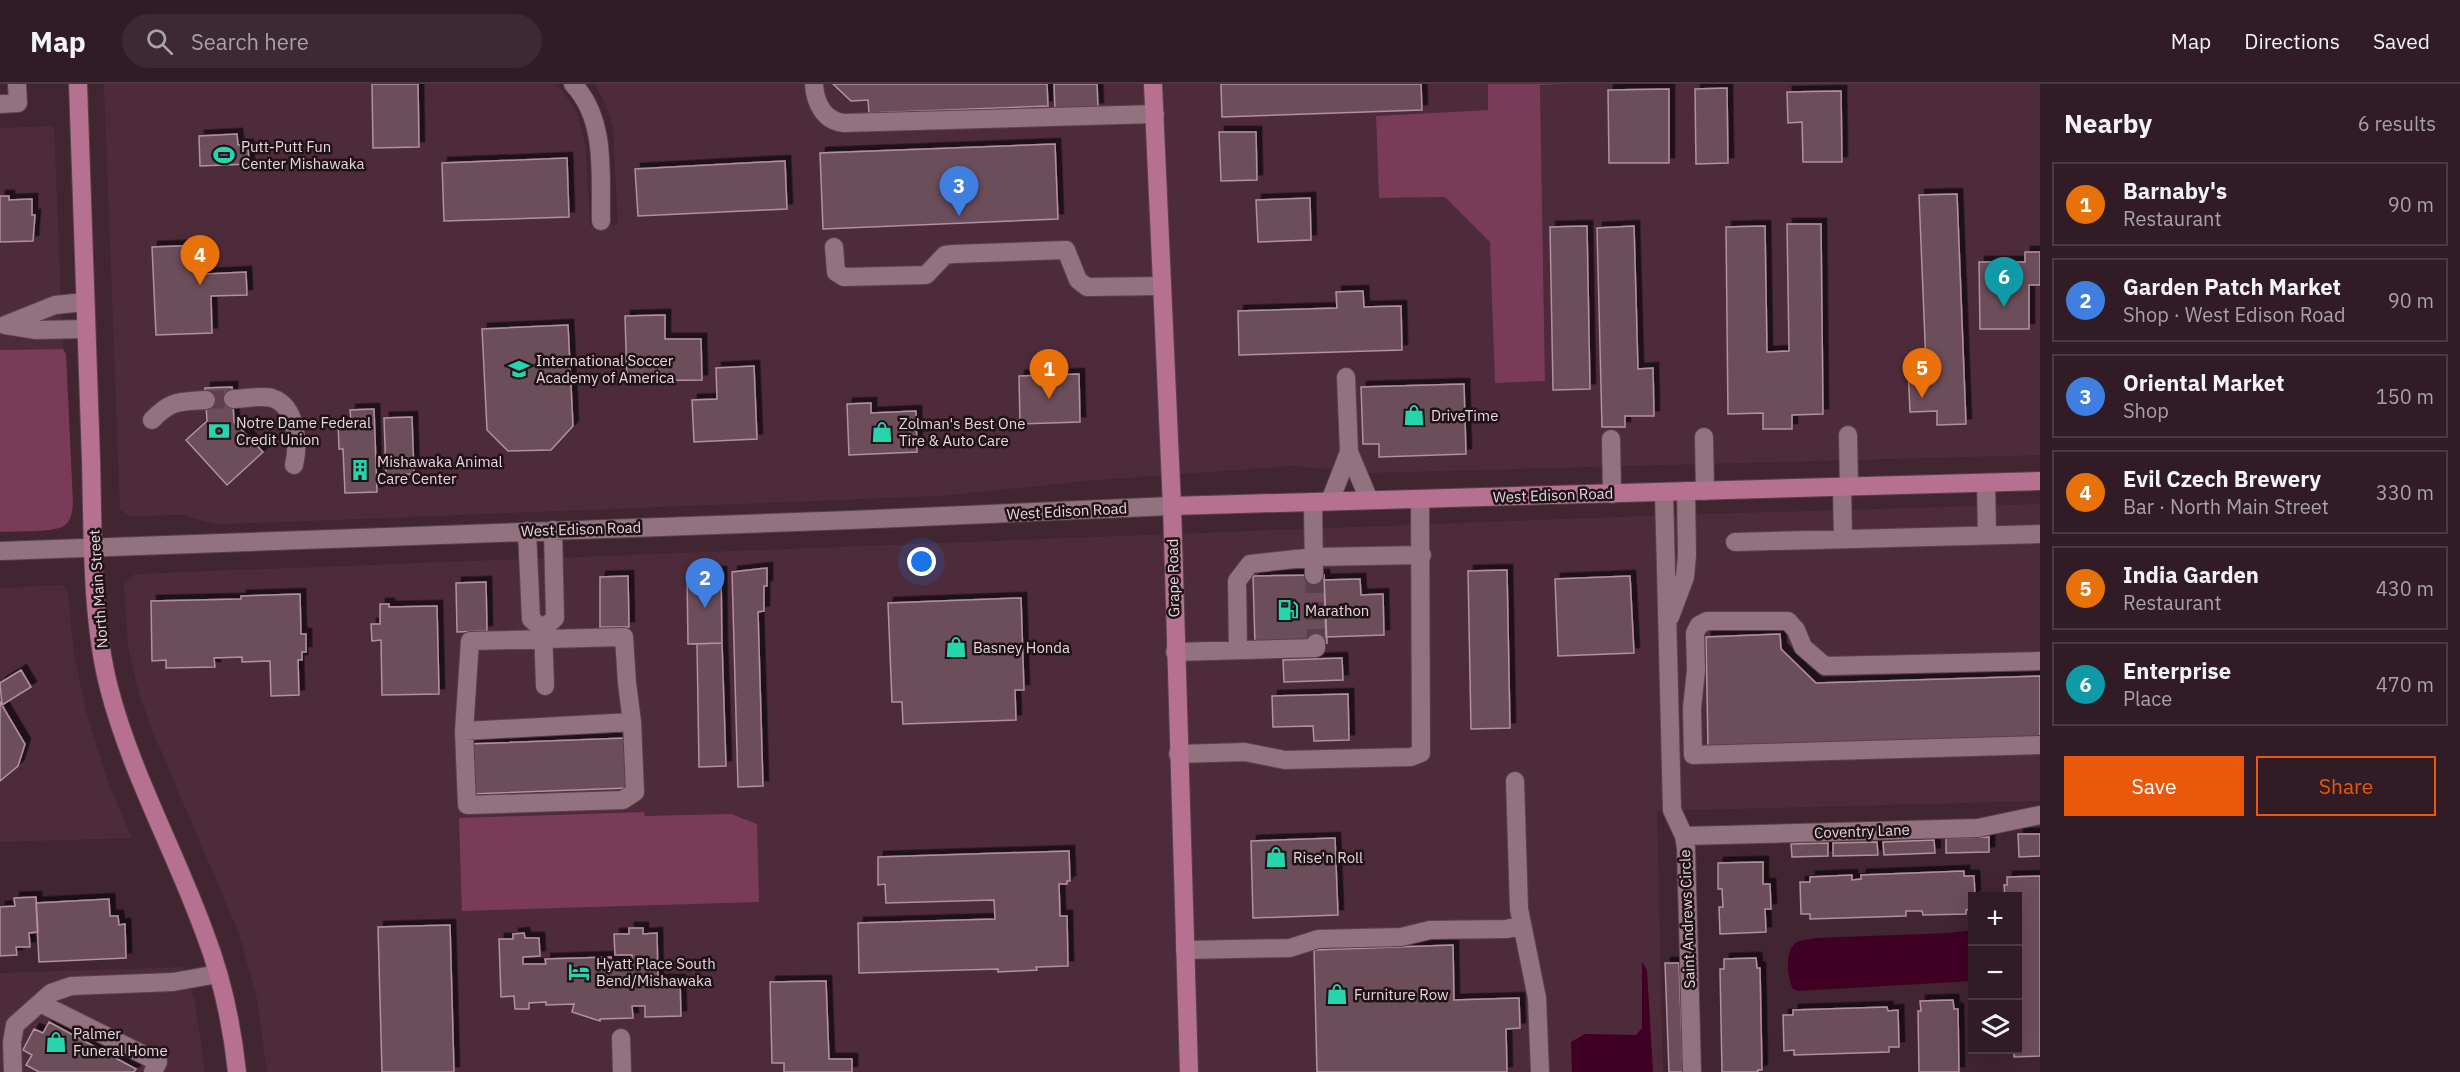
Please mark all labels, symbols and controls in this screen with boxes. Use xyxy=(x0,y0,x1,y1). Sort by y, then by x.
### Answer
search box xyxy=(122,14,542,68)
text: Map xyxy=(30,23,86,60)
icon: search xyxy=(143,25,176,58)
text: Search here xyxy=(191,27,309,56)
text: Map xyxy=(2171,27,2211,55)
text: Directions xyxy=(2244,27,2340,55)
text: Saved xyxy=(2373,27,2430,55)
text: Nearby xyxy=(2064,106,2152,140)
text: 6 results xyxy=(2358,110,2436,137)
place label: Putt-Putt Fun Center Mishawaka xyxy=(241,137,365,173)
sports icon: Putt-Putt Fun Center Mishawaka xyxy=(212,143,236,167)
pin: 3 xyxy=(940,166,978,216)
text: Barnaby's xyxy=(2123,176,2227,205)
text: 1 xyxy=(2080,191,2092,218)
text: 90 m xyxy=(2388,191,2434,218)
text: Restaurant xyxy=(2123,205,2221,232)
pin: 4 xyxy=(180,236,220,285)
pin: 6 xyxy=(1984,258,2024,307)
text: Garden Patch Market xyxy=(2123,272,2341,301)
text: 2 xyxy=(2080,287,2092,314)
text: 90 m xyxy=(2388,287,2434,314)
text: Shop · West Edison Road xyxy=(2123,301,2346,328)
pin: 5 xyxy=(1902,348,1942,398)
pin: 1 xyxy=(1030,350,1068,399)
place label: International Soccer Academy of America xyxy=(536,351,675,387)
school or university icon: International Soccer Academy of America xyxy=(507,357,531,381)
text: Oriental Market xyxy=(2123,368,2284,397)
text: 3 xyxy=(2080,383,2092,410)
text: 150 m xyxy=(2376,383,2434,410)
text: Shop xyxy=(2123,397,2169,424)
shop icon: DriveTime xyxy=(1402,403,1426,427)
place label: DriveTime xyxy=(1431,406,1498,425)
place label: Notre Dame Federal Credit Union xyxy=(236,413,371,449)
place label: Zolman's Best One Tire & Auto Care xyxy=(899,414,1025,450)
bank icon: Notre Dame Federal Credit Union xyxy=(207,419,231,443)
shop icon: Zolman's Best One Tire & Auto Care xyxy=(870,420,894,444)
place label: Mishawaka Animal Care Center xyxy=(377,452,503,488)
building icon: Mishawaka Animal Care Center xyxy=(348,458,372,482)
text: Evil Czech Brewery xyxy=(2123,464,2321,493)
text: 4 xyxy=(2080,479,2092,506)
text: 330 m xyxy=(2376,479,2434,506)
street label: West Edison Road xyxy=(1492,483,1614,507)
text: Bar · North Main Street xyxy=(2123,493,2329,520)
street label: West Edison Road xyxy=(1006,498,1128,524)
street label: West Edison Road xyxy=(520,517,642,541)
street label: North Main Street xyxy=(84,529,112,649)
street label: Grape Road xyxy=(1163,538,1183,618)
your location xyxy=(907,547,936,576)
pin: 2 xyxy=(686,558,724,608)
text: India Garden xyxy=(2123,560,2259,589)
text: 5 xyxy=(2080,575,2092,602)
text: 430 m xyxy=(2376,575,2434,602)
text: Restaurant xyxy=(2123,589,2221,616)
fuel station icon: Marathon xyxy=(1276,598,1300,622)
place label: Marathon xyxy=(1305,601,1369,620)
shop icon: Basney Honda xyxy=(944,635,968,659)
place label: Basney Honda xyxy=(973,638,1070,657)
text: Enterprise xyxy=(2123,656,2231,685)
text: 6 xyxy=(2080,671,2092,698)
text: 470 m xyxy=(2376,671,2434,698)
text: Place xyxy=(2123,685,2172,712)
button: Save xyxy=(2064,756,2244,816)
button: Share xyxy=(2256,756,2436,816)
street label: Coventry Lane xyxy=(1814,820,1910,842)
shop icon: Rise'n Roll xyxy=(1264,845,1288,869)
place label: Rise'n Roll xyxy=(1293,848,1363,867)
street label: Saint Andrews Circle xyxy=(1675,849,1699,989)
map controls xyxy=(1968,892,2022,1054)
button: + xyxy=(1968,892,2022,946)
button: − xyxy=(1968,946,2022,1000)
place label: Hyatt Place South Bend/Mishawaka xyxy=(596,954,716,990)
hotel icon: Hyatt Place South Bend/Mishawaka xyxy=(567,960,591,984)
shop icon: Furniture Row xyxy=(1325,982,1349,1006)
place label: Furniture Row xyxy=(1354,985,1449,1004)
button: layers xyxy=(1968,1000,2022,1054)
place label: Palmer Funeral Home xyxy=(73,1024,168,1060)
shop icon: Palmer Funeral Home xyxy=(44,1030,68,1054)

